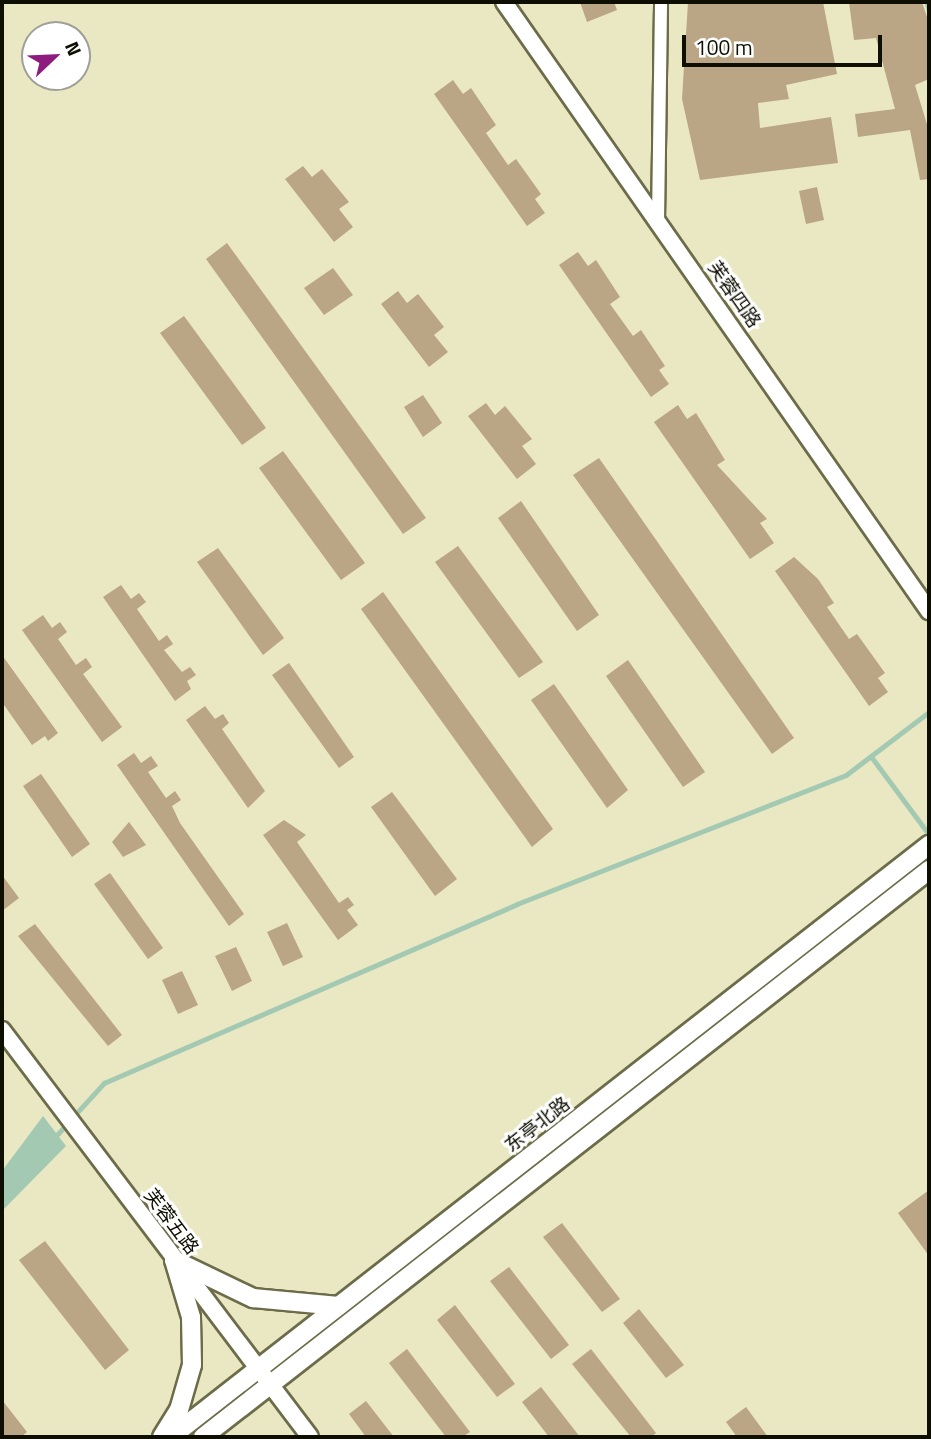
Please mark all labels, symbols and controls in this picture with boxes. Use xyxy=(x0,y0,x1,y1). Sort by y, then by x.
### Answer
north arrow xyxy=(21,21,91,91)
scale bar xyxy=(686,21,886,65)
text: 100 m xyxy=(695,31,752,63)
text: N xyxy=(58,37,90,60)
street label: 芙蓉四路 xyxy=(704,256,766,332)
street label: 东亭北路 xyxy=(500,1092,574,1156)
street label: 芙蓉五路 xyxy=(140,1184,204,1258)

